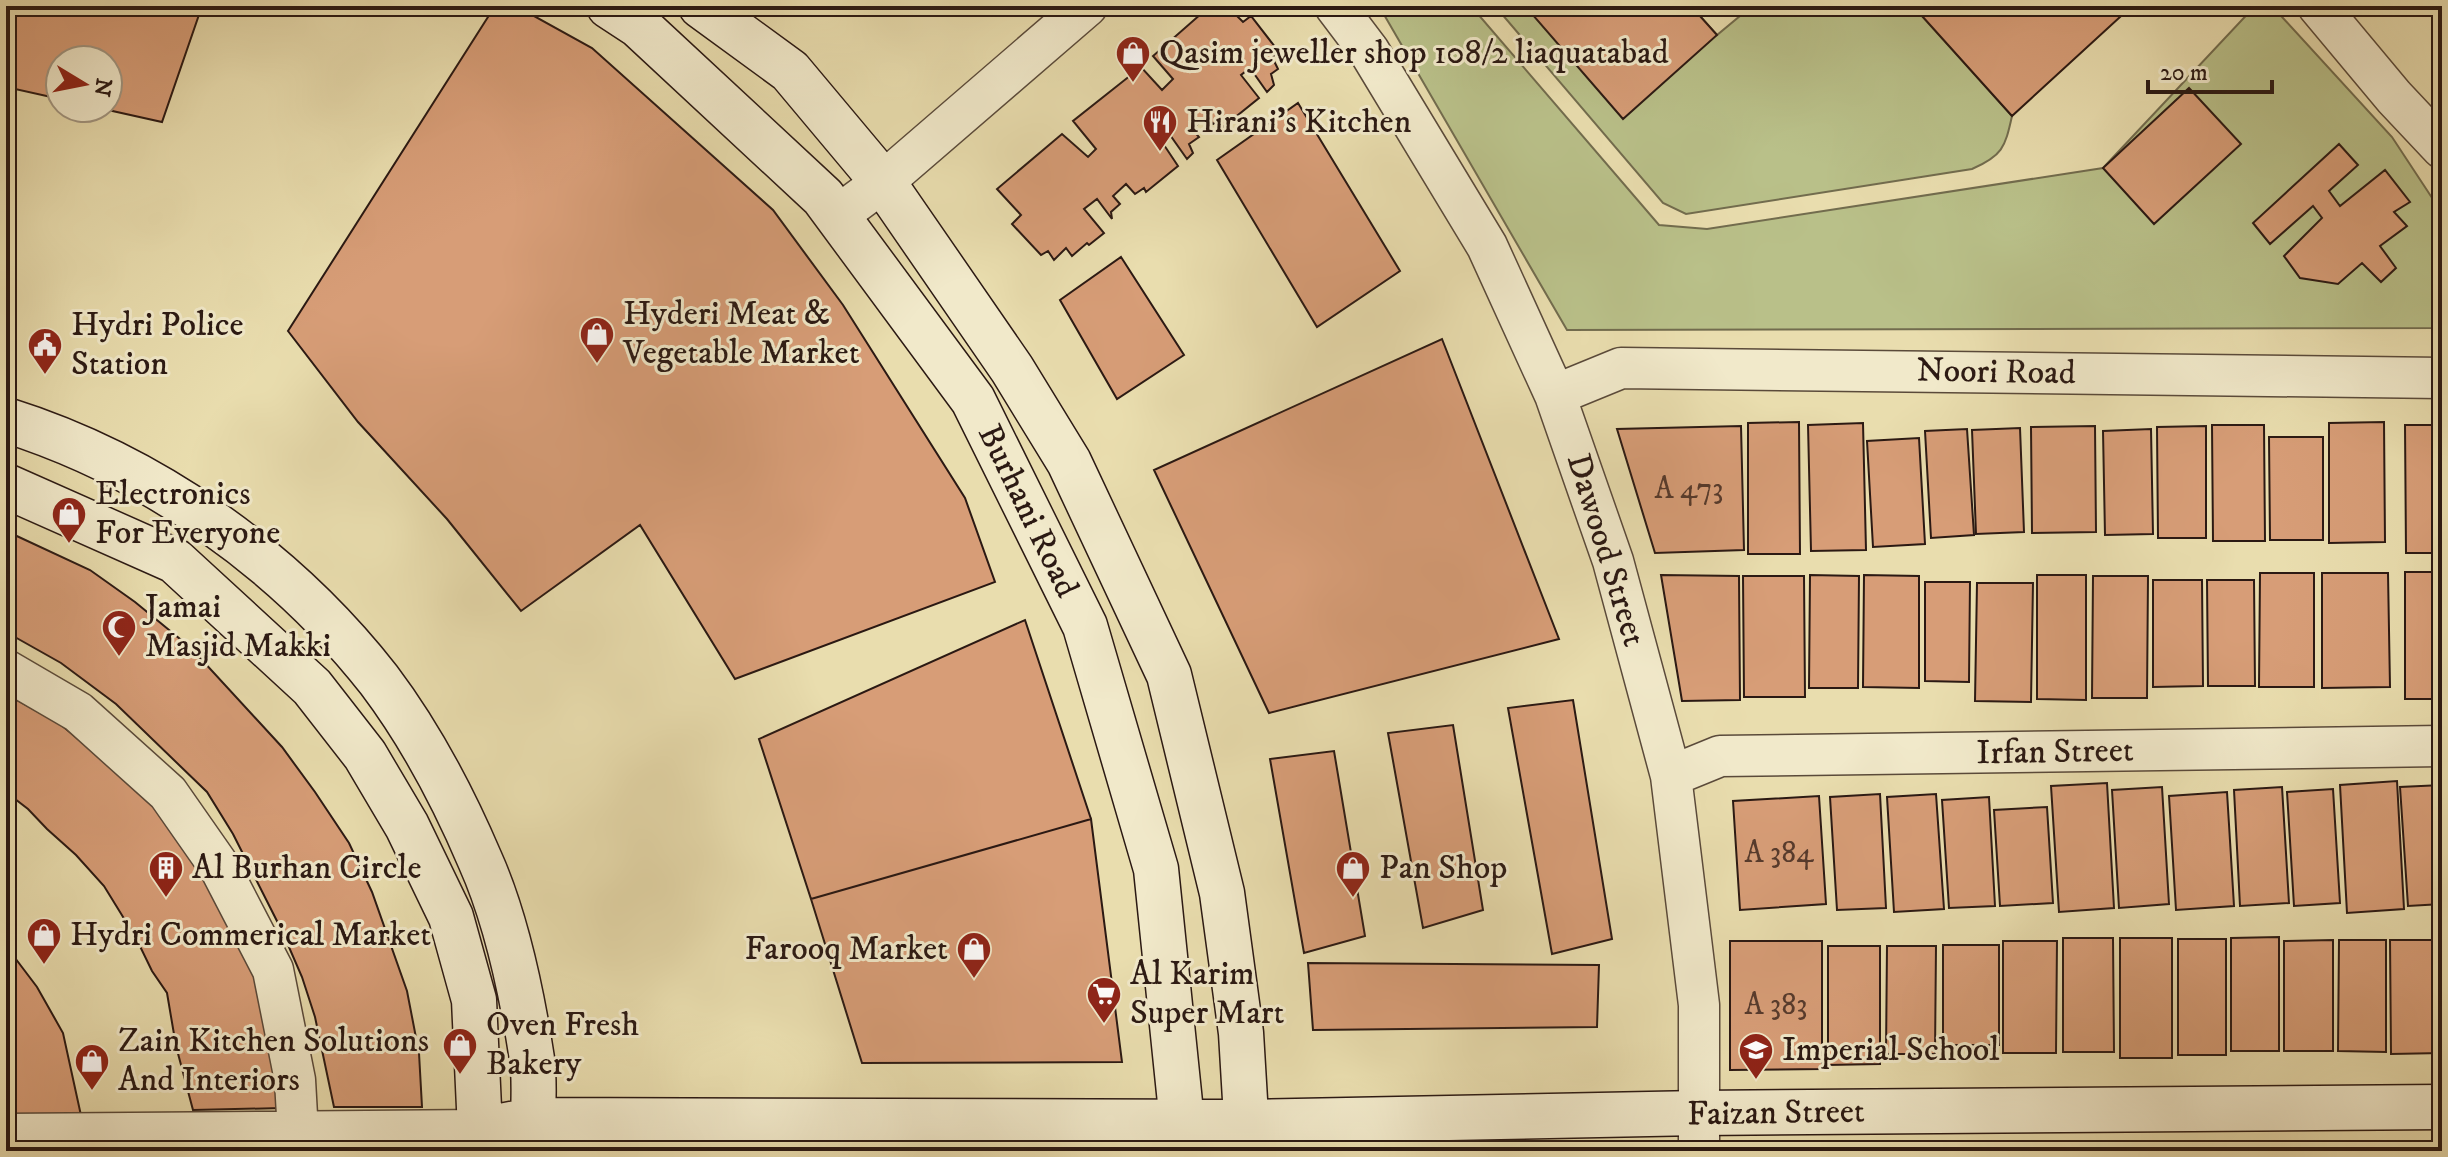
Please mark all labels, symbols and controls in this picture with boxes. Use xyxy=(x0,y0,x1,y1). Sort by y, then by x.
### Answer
place label: Qasim jeweller shop 108/2 liaquatabad xyxy=(1159,32,1669,74)
shop icon: Qasim jeweller shop 108/2 liaquatabad xyxy=(1114,34,1152,84)
north arrow xyxy=(44,44,124,124)
scale bar xyxy=(2148,44,2272,94)
text: 20 m xyxy=(2160,58,2208,88)
text: N xyxy=(87,76,117,98)
place label: Hirani's Kitchen xyxy=(1186,101,1412,143)
restaurant icon: Hirani's Kitchen xyxy=(1141,103,1179,153)
place label: Hyderi Meat & Vegetable Market xyxy=(622,293,860,374)
place label: Hydri Police Station xyxy=(71,304,244,385)
shop icon: Hyderi Meat & Vegetable Market xyxy=(578,315,616,365)
public building icon: Hydri Police Station xyxy=(26,326,64,376)
street label: Noori Road xyxy=(1916,350,2076,394)
street label: Burhani Road xyxy=(968,418,1088,604)
street label: Dawood Street xyxy=(1557,449,1655,651)
house number: A 473 xyxy=(1655,471,1723,508)
place label: Electronics For Everyone xyxy=(95,473,280,554)
shop icon: Electronics For Everyone xyxy=(50,495,88,545)
place label: Jamai Masjid Makki xyxy=(142,586,331,667)
mosque icon: Jamai Masjid Makki xyxy=(100,608,138,658)
street label: Irfan Street xyxy=(1976,730,2134,774)
house number: A 384 xyxy=(1744,835,1814,872)
place label: Al Burhan Circle xyxy=(192,847,421,889)
place label: Pan Shop xyxy=(1379,847,1507,889)
building icon: Al Burhan Circle xyxy=(147,849,185,899)
shop icon: Pan Shop xyxy=(1334,849,1372,899)
place label: Hydri Commerical Market xyxy=(70,914,431,956)
shop icon: Hydri Commerical Market xyxy=(25,916,63,966)
place label: Farooq Market xyxy=(744,928,948,970)
shop icon: Farooq Market xyxy=(955,930,993,980)
place label: Al Karim Super Mart xyxy=(1130,953,1285,1034)
supermarket icon: Al Karim Super Mart xyxy=(1085,975,1123,1025)
house number: A 383 xyxy=(1745,987,1807,1024)
place label: Oven Fresh Bakery xyxy=(486,1004,639,1085)
place label: Zain Kitchen Solutions And Interiors xyxy=(118,1020,429,1101)
shop icon: Oven Fresh Bakery xyxy=(441,1026,479,1076)
place label: Imperial School xyxy=(1782,1029,2000,1071)
school or university icon: Imperial School xyxy=(1737,1031,1775,1081)
shop icon: Zain Kitchen Solutions And Interiors xyxy=(73,1042,111,1092)
street label: Faizan Street xyxy=(1687,1090,1865,1136)

